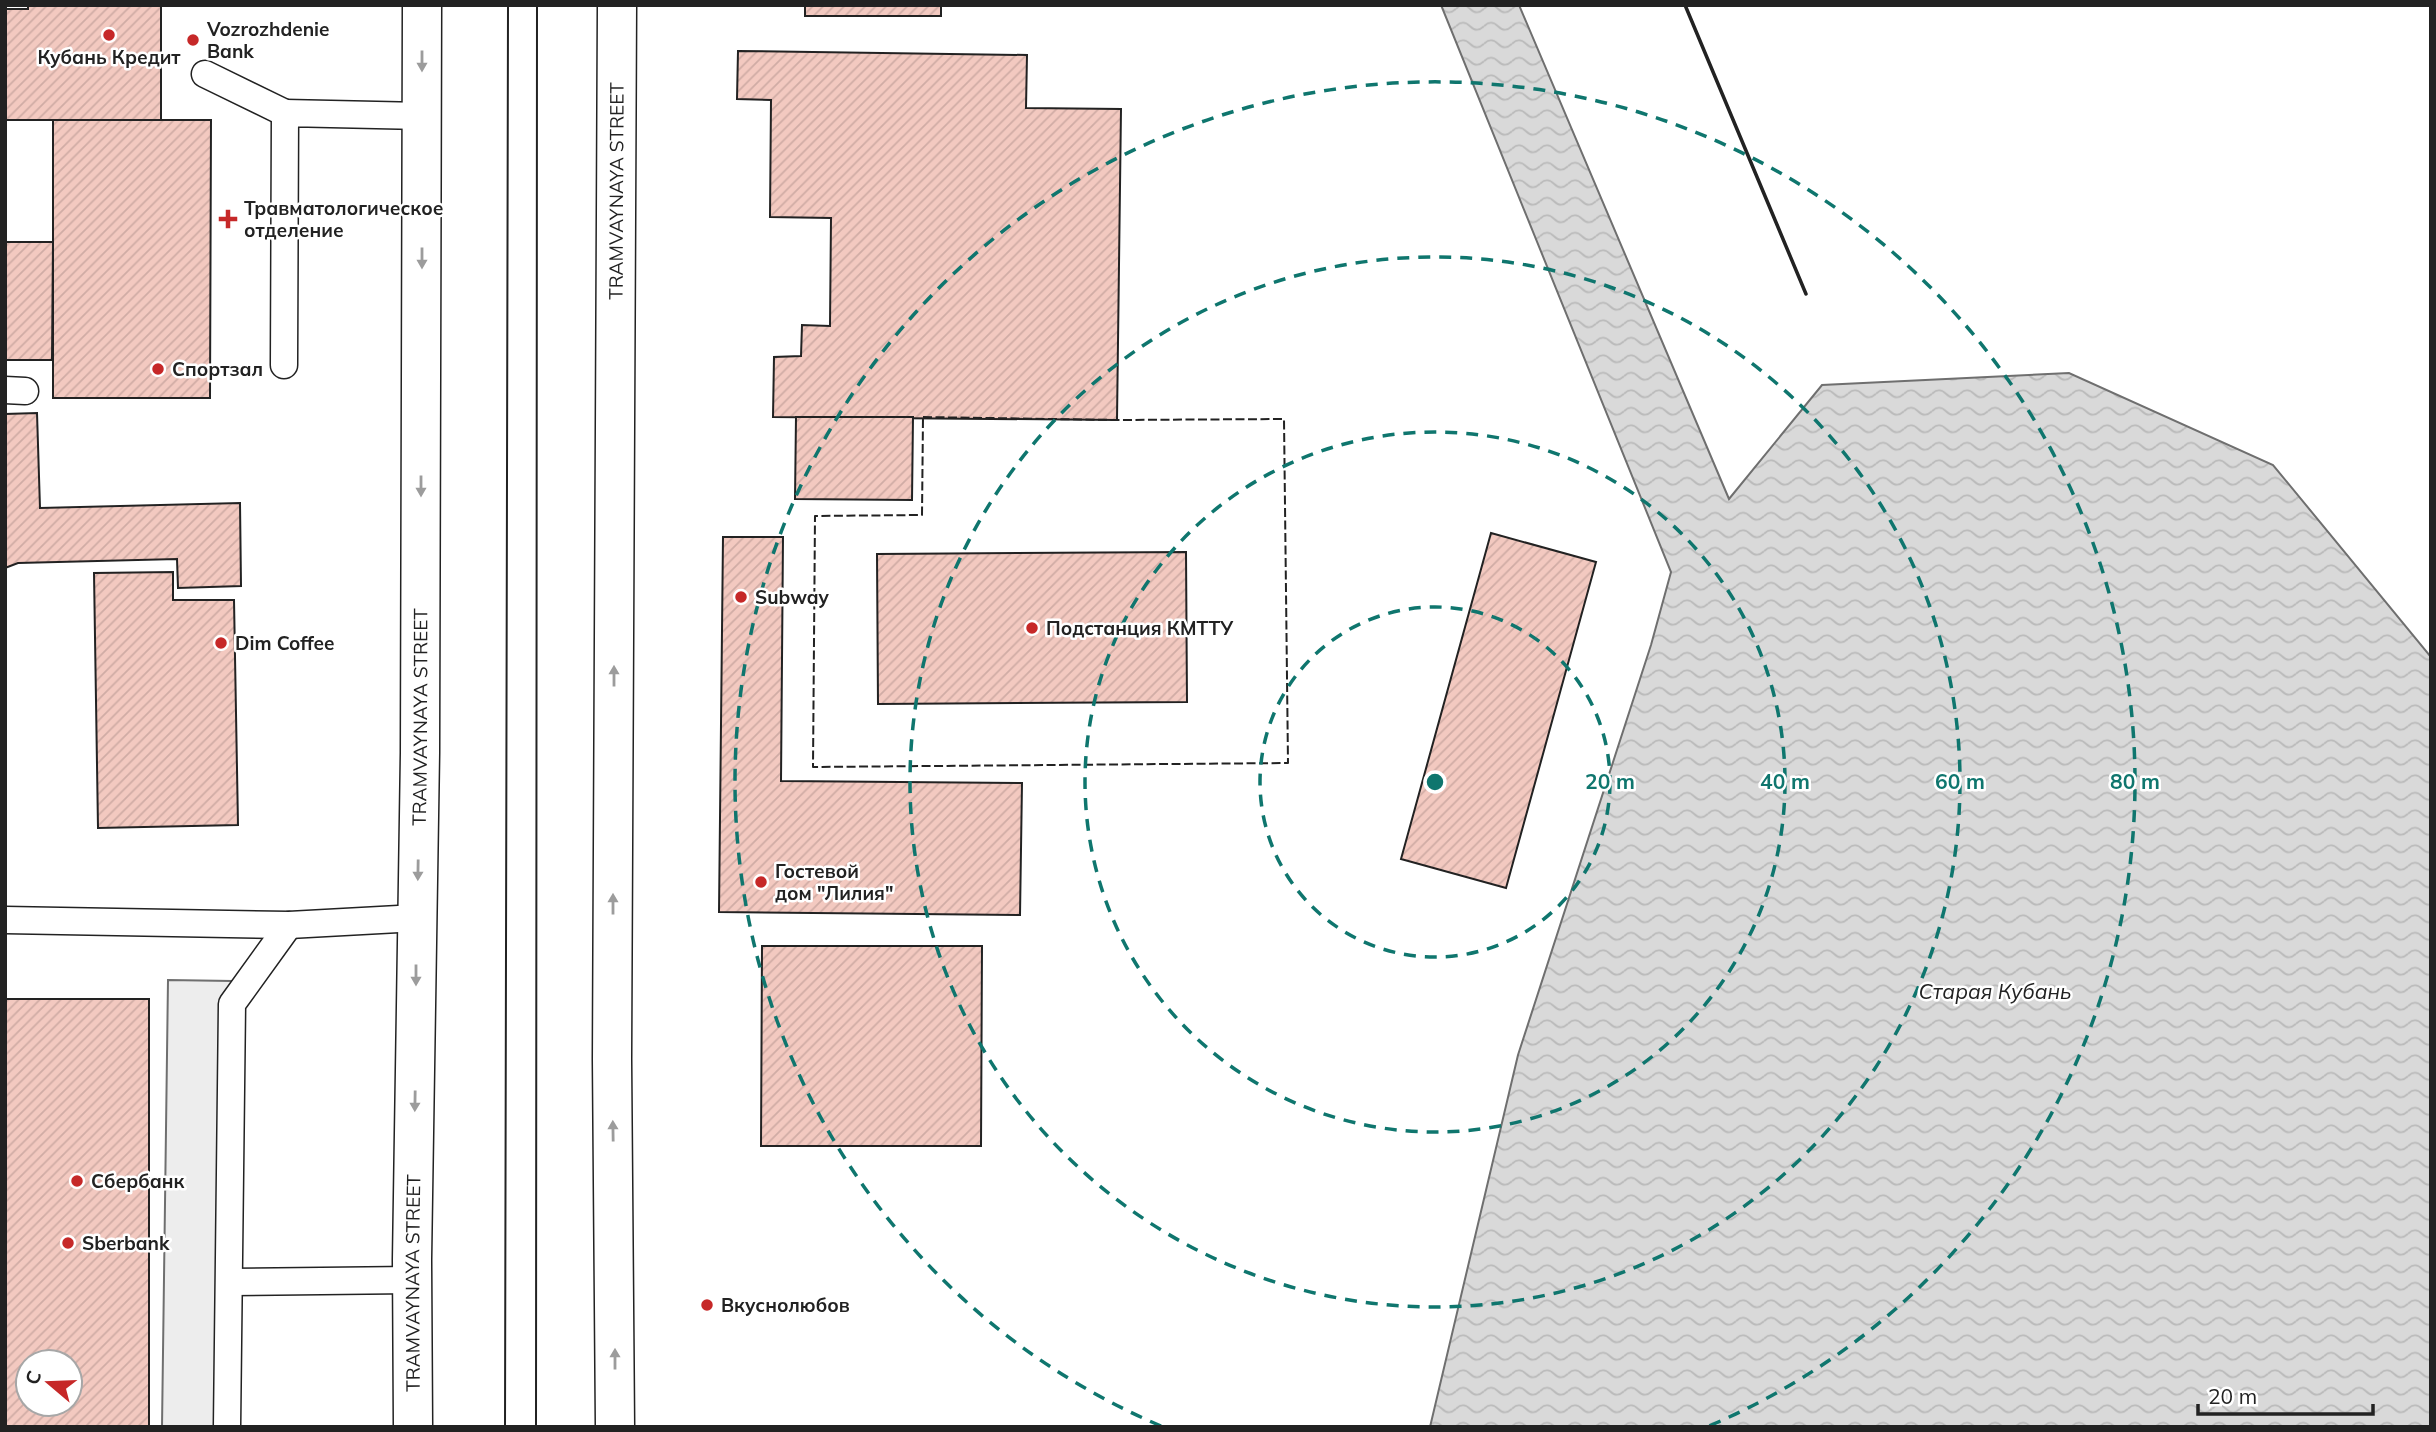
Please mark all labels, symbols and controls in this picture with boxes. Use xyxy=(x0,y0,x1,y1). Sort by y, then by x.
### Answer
place label: Vozrozhdenie Bank xyxy=(206,17,329,63)
marker: Кубань Кредит xyxy=(101,27,117,43)
marker: Vozrozhdenie Bank xyxy=(185,32,201,48)
place label: Кубань Кредит xyxy=(37,45,181,69)
one-way arrow xyxy=(416,50,428,72)
street label: TRAMVAYNAYA STREET xyxy=(604,82,629,300)
place label: Травматологическое отделение xyxy=(244,196,443,242)
marker: Травматологическое отделение xyxy=(218,209,238,229)
one-way arrow xyxy=(416,247,428,269)
place label: Спортзал xyxy=(172,357,263,381)
marker: Спортзал xyxy=(150,361,166,377)
one-way arrow xyxy=(415,475,427,497)
place label: Subway xyxy=(755,585,829,609)
marker: Subway xyxy=(733,589,749,605)
street label: TRAMVAYNAYA STREET xyxy=(407,608,432,826)
place label: Подстанция КМТТУ xyxy=(1046,616,1234,640)
marker: Подстанция КМТТУ xyxy=(1024,620,1040,636)
place label: Dim Coffee xyxy=(235,631,334,655)
marker: Dim Coffee xyxy=(213,635,229,651)
one-way arrow xyxy=(608,665,620,687)
text: 20 m xyxy=(1585,768,1635,794)
text: 40 m xyxy=(1760,768,1810,794)
text: 60 m xyxy=(1935,768,1985,794)
text: 80 m xyxy=(2110,768,2160,794)
centre of rings xyxy=(1423,770,1447,794)
place label: Гостевой дом "Лилия" xyxy=(775,859,893,905)
one-way arrow xyxy=(412,860,423,882)
marker: Гостевой дом "Лилия" xyxy=(753,874,769,890)
one-way arrow xyxy=(607,892,619,914)
one-way arrow xyxy=(411,964,422,986)
water label: Старая Кубань xyxy=(1918,978,2072,1004)
one-way arrow xyxy=(409,1090,421,1112)
one-way arrow xyxy=(607,1120,619,1142)
place label: Сбербанк xyxy=(91,1169,185,1193)
marker: Сбербанк xyxy=(69,1173,85,1189)
street label: TRAMVAYNAYA STREET xyxy=(400,1174,425,1392)
place label: Sberbank xyxy=(82,1231,170,1255)
marker: Sberbank xyxy=(60,1235,76,1251)
place label: Вкуснолюбов xyxy=(721,1293,850,1317)
marker: Вкуснолюбов xyxy=(699,1297,715,1313)
one-way arrow xyxy=(609,1347,621,1369)
north arrow xyxy=(14,1348,84,1418)
text: С xyxy=(19,1367,46,1388)
scale bar xyxy=(2198,1372,2373,1416)
text: 20 m xyxy=(2208,1383,2257,1409)

